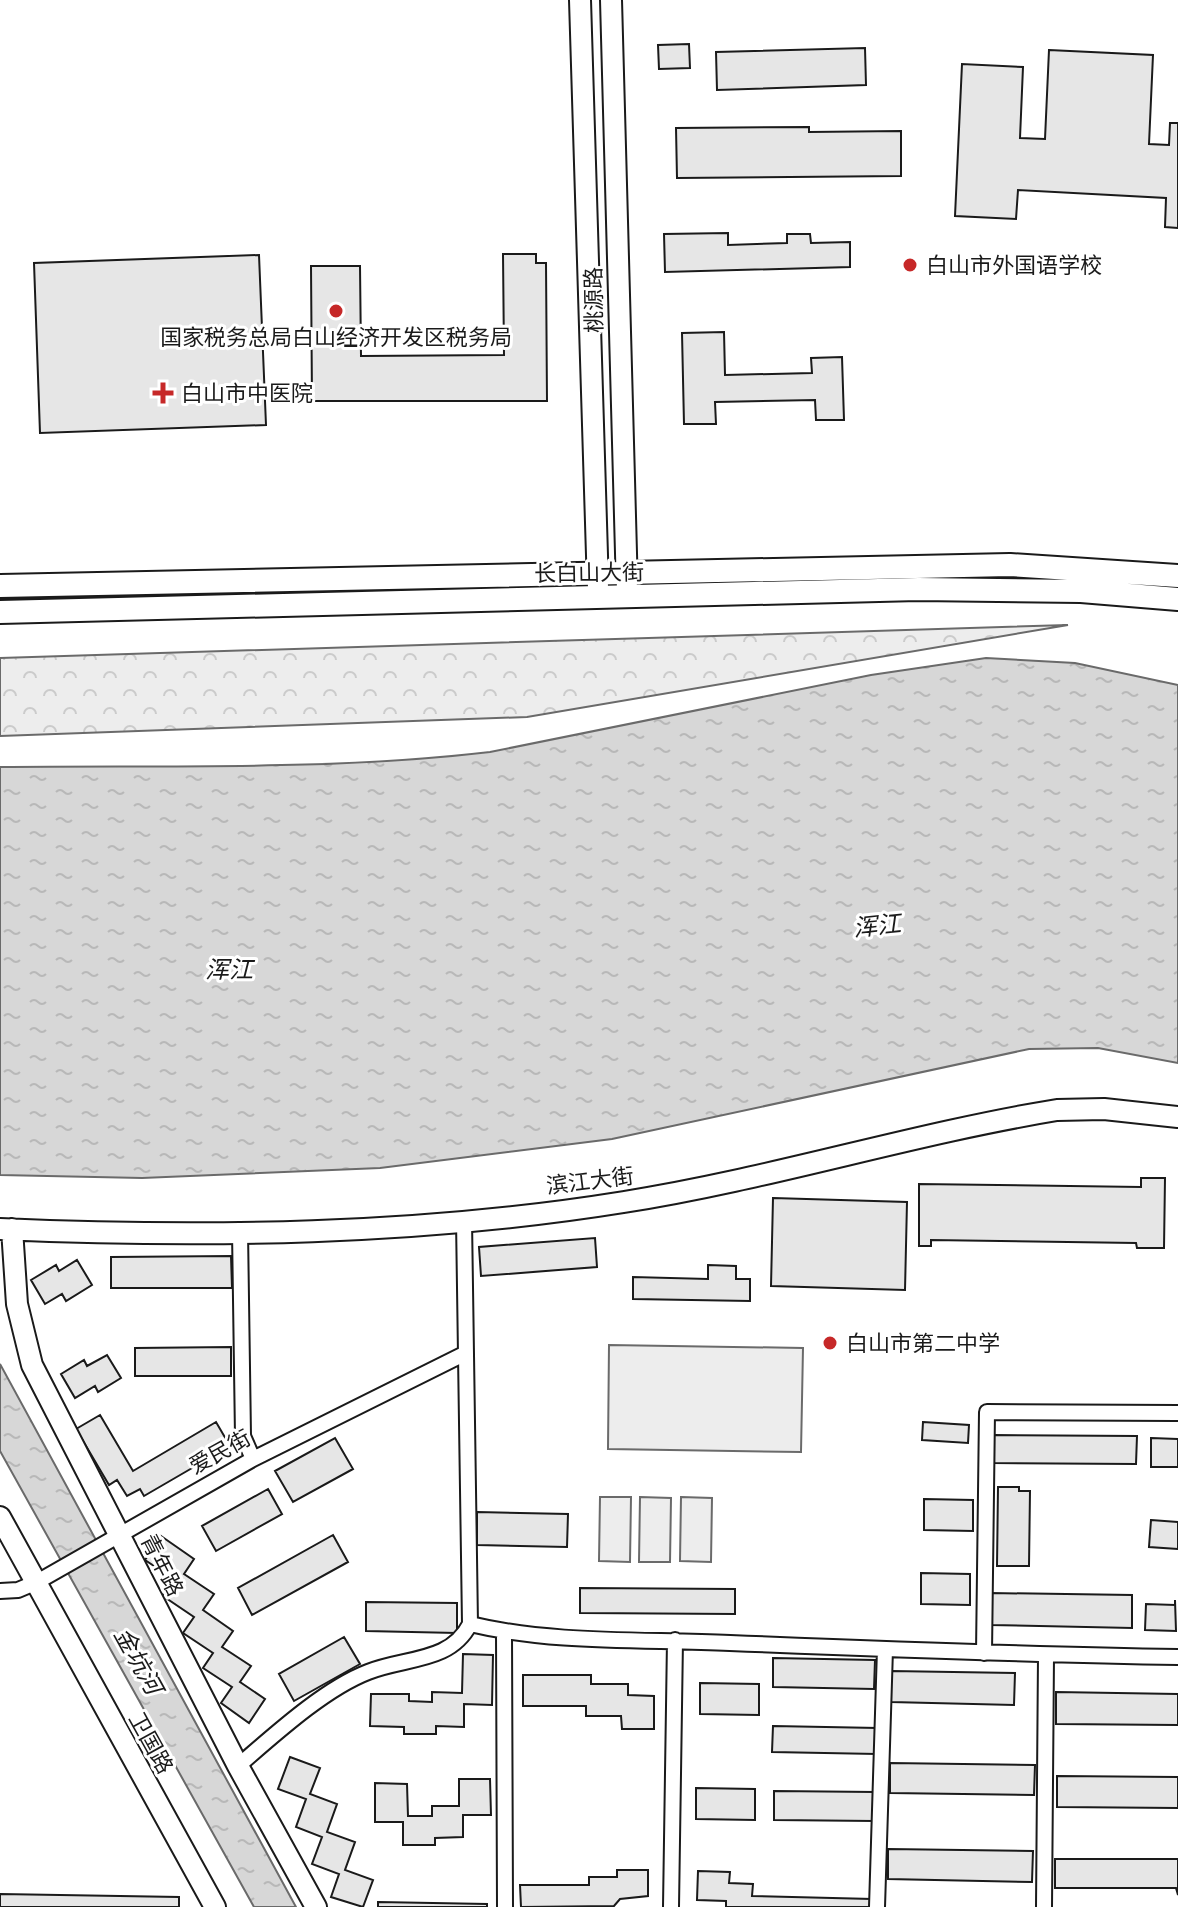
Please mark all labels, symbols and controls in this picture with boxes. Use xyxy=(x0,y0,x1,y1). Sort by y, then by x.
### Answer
place label: 白山市外国语学校 xyxy=(926,252,1102,279)
marker: 白山市外国语学校 xyxy=(901,256,919,274)
street label: 桃源路 xyxy=(580,267,608,333)
marker: 国家税务总局白山经济开发区税务局 xyxy=(327,302,345,320)
place label: 国家税务总局白山经济开发区税务局 xyxy=(160,324,512,351)
place label: 白山市中医院 xyxy=(181,380,313,407)
marker: 白山市中医院 xyxy=(152,382,174,404)
street label: 长白山大街 xyxy=(534,559,644,587)
water label: 浑江 xyxy=(852,909,905,942)
water label: 浑江 xyxy=(205,956,256,984)
street label: 滨江大街 xyxy=(545,1162,635,1200)
place label: 白山市第二中学 xyxy=(846,1330,1000,1357)
marker: 白山市第二中学 xyxy=(821,1334,839,1352)
street label: 爱民街 xyxy=(185,1424,255,1480)
street label: 青年路 xyxy=(135,1529,189,1601)
water label: 金坑河 xyxy=(108,1623,170,1703)
street label: 卫国路 xyxy=(123,1708,179,1778)

